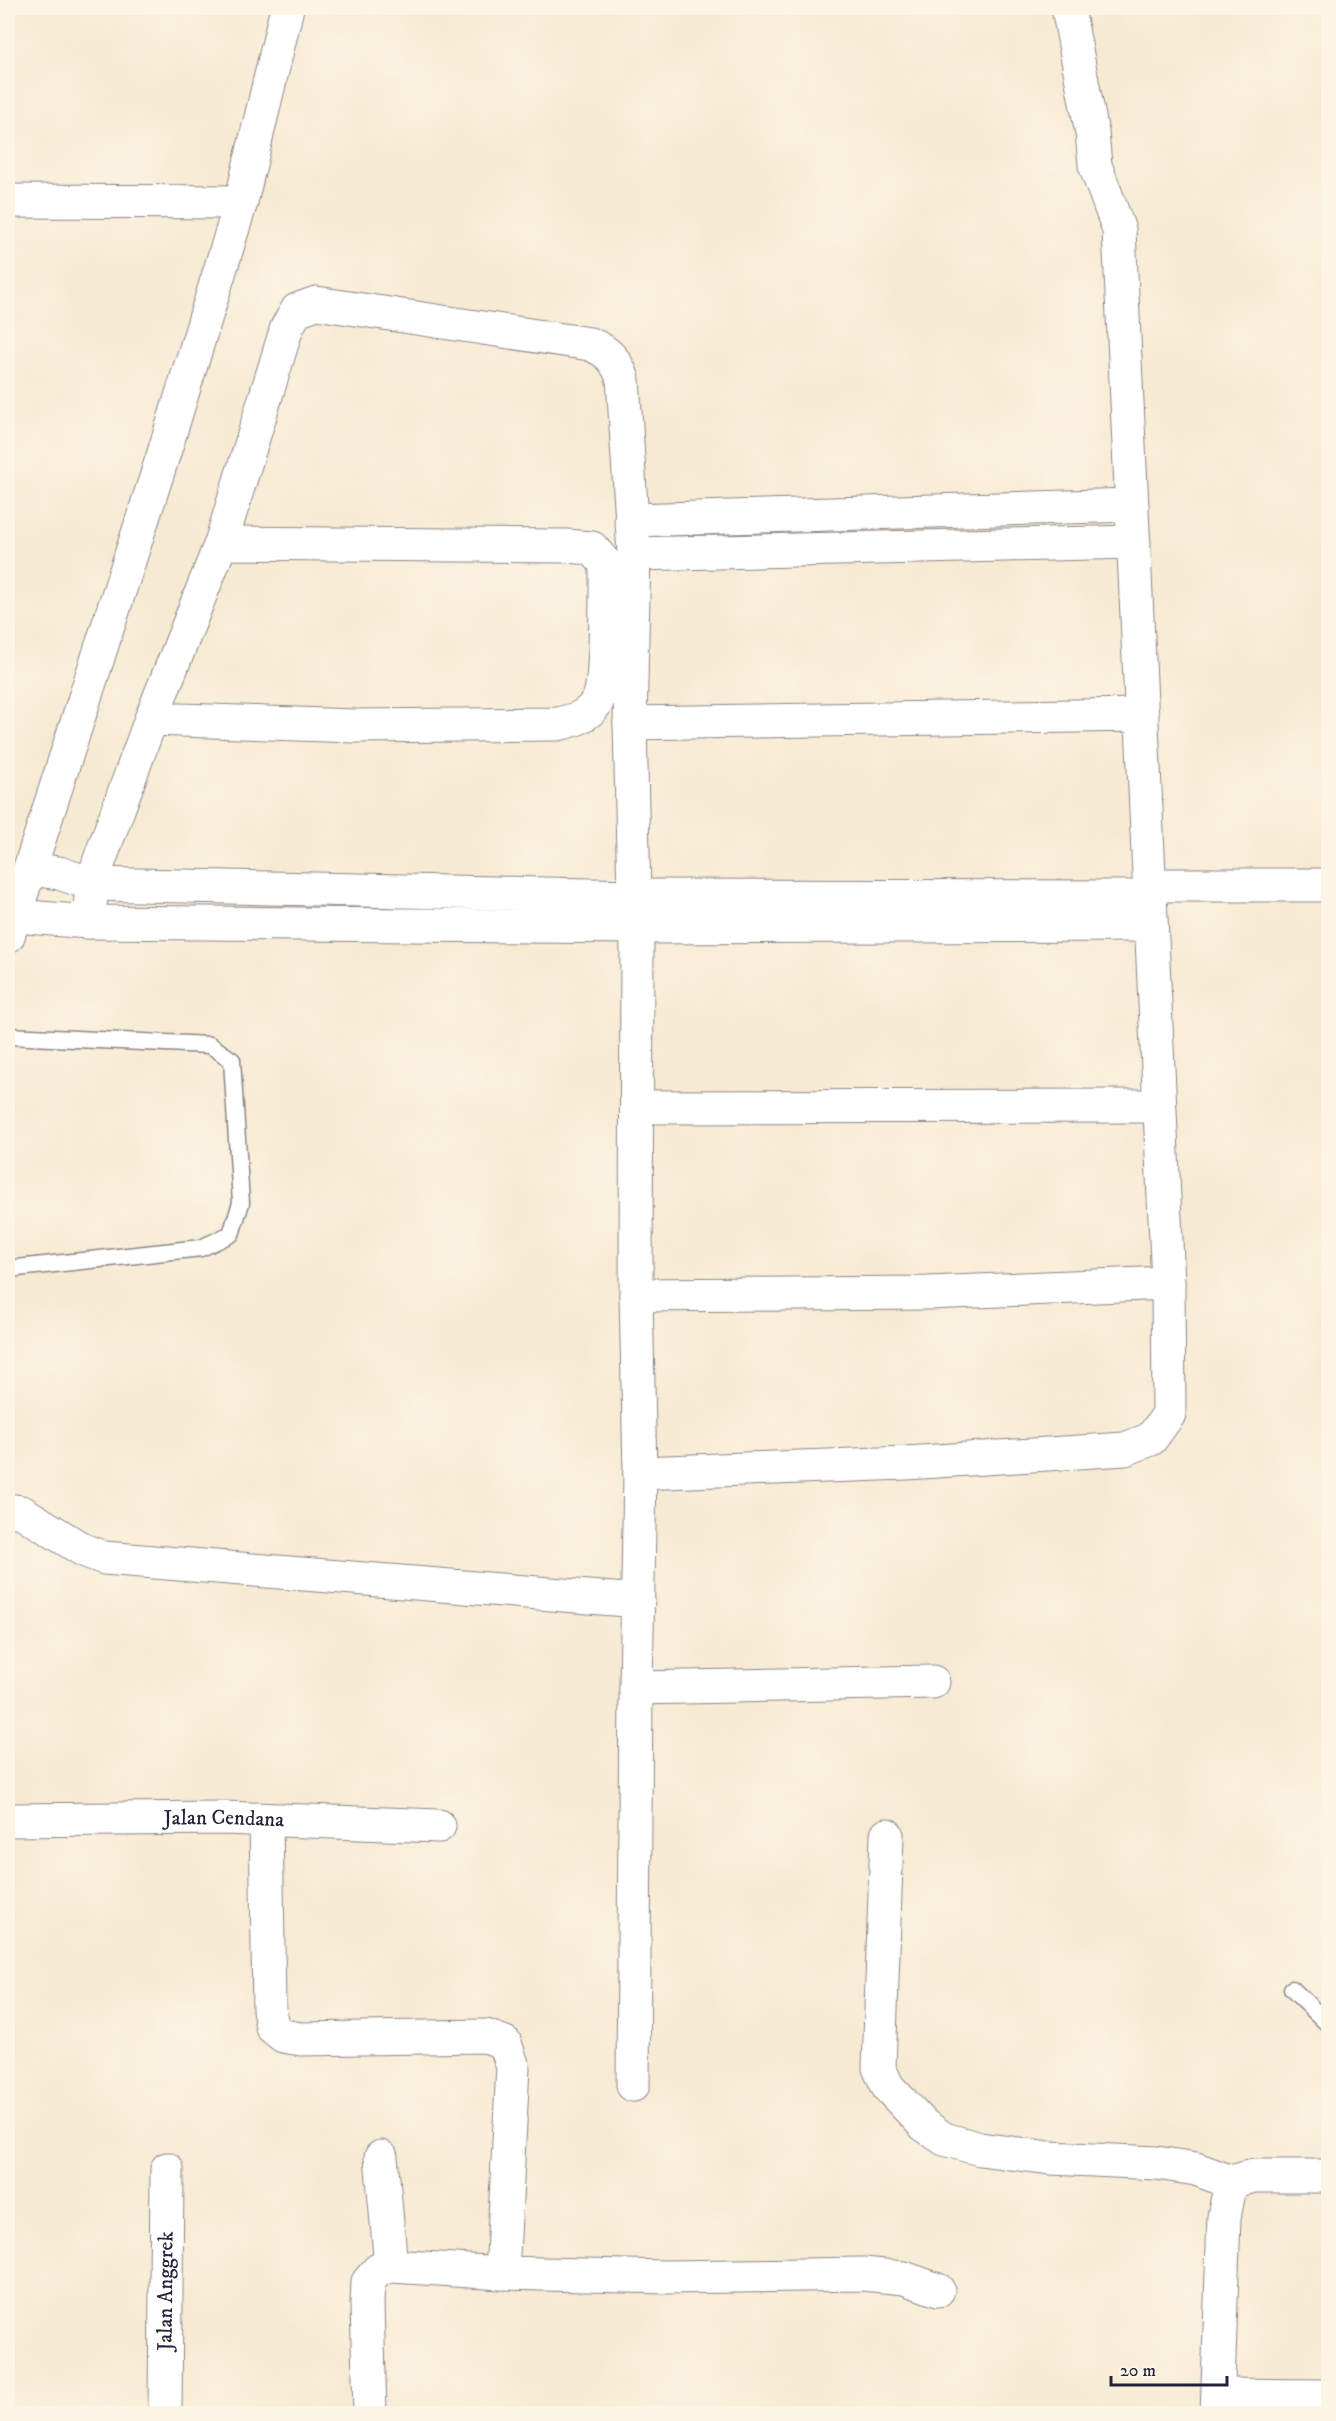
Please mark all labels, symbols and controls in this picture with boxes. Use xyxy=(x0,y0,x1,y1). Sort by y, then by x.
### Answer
street label: Jalan Cendana xyxy=(162,1805,285,1833)
street label: Jalan Anggrek xyxy=(153,2231,179,2353)
scale bar xyxy=(1111,2349,1226,2387)
text: 20 m xyxy=(1120,2360,1156,2382)

